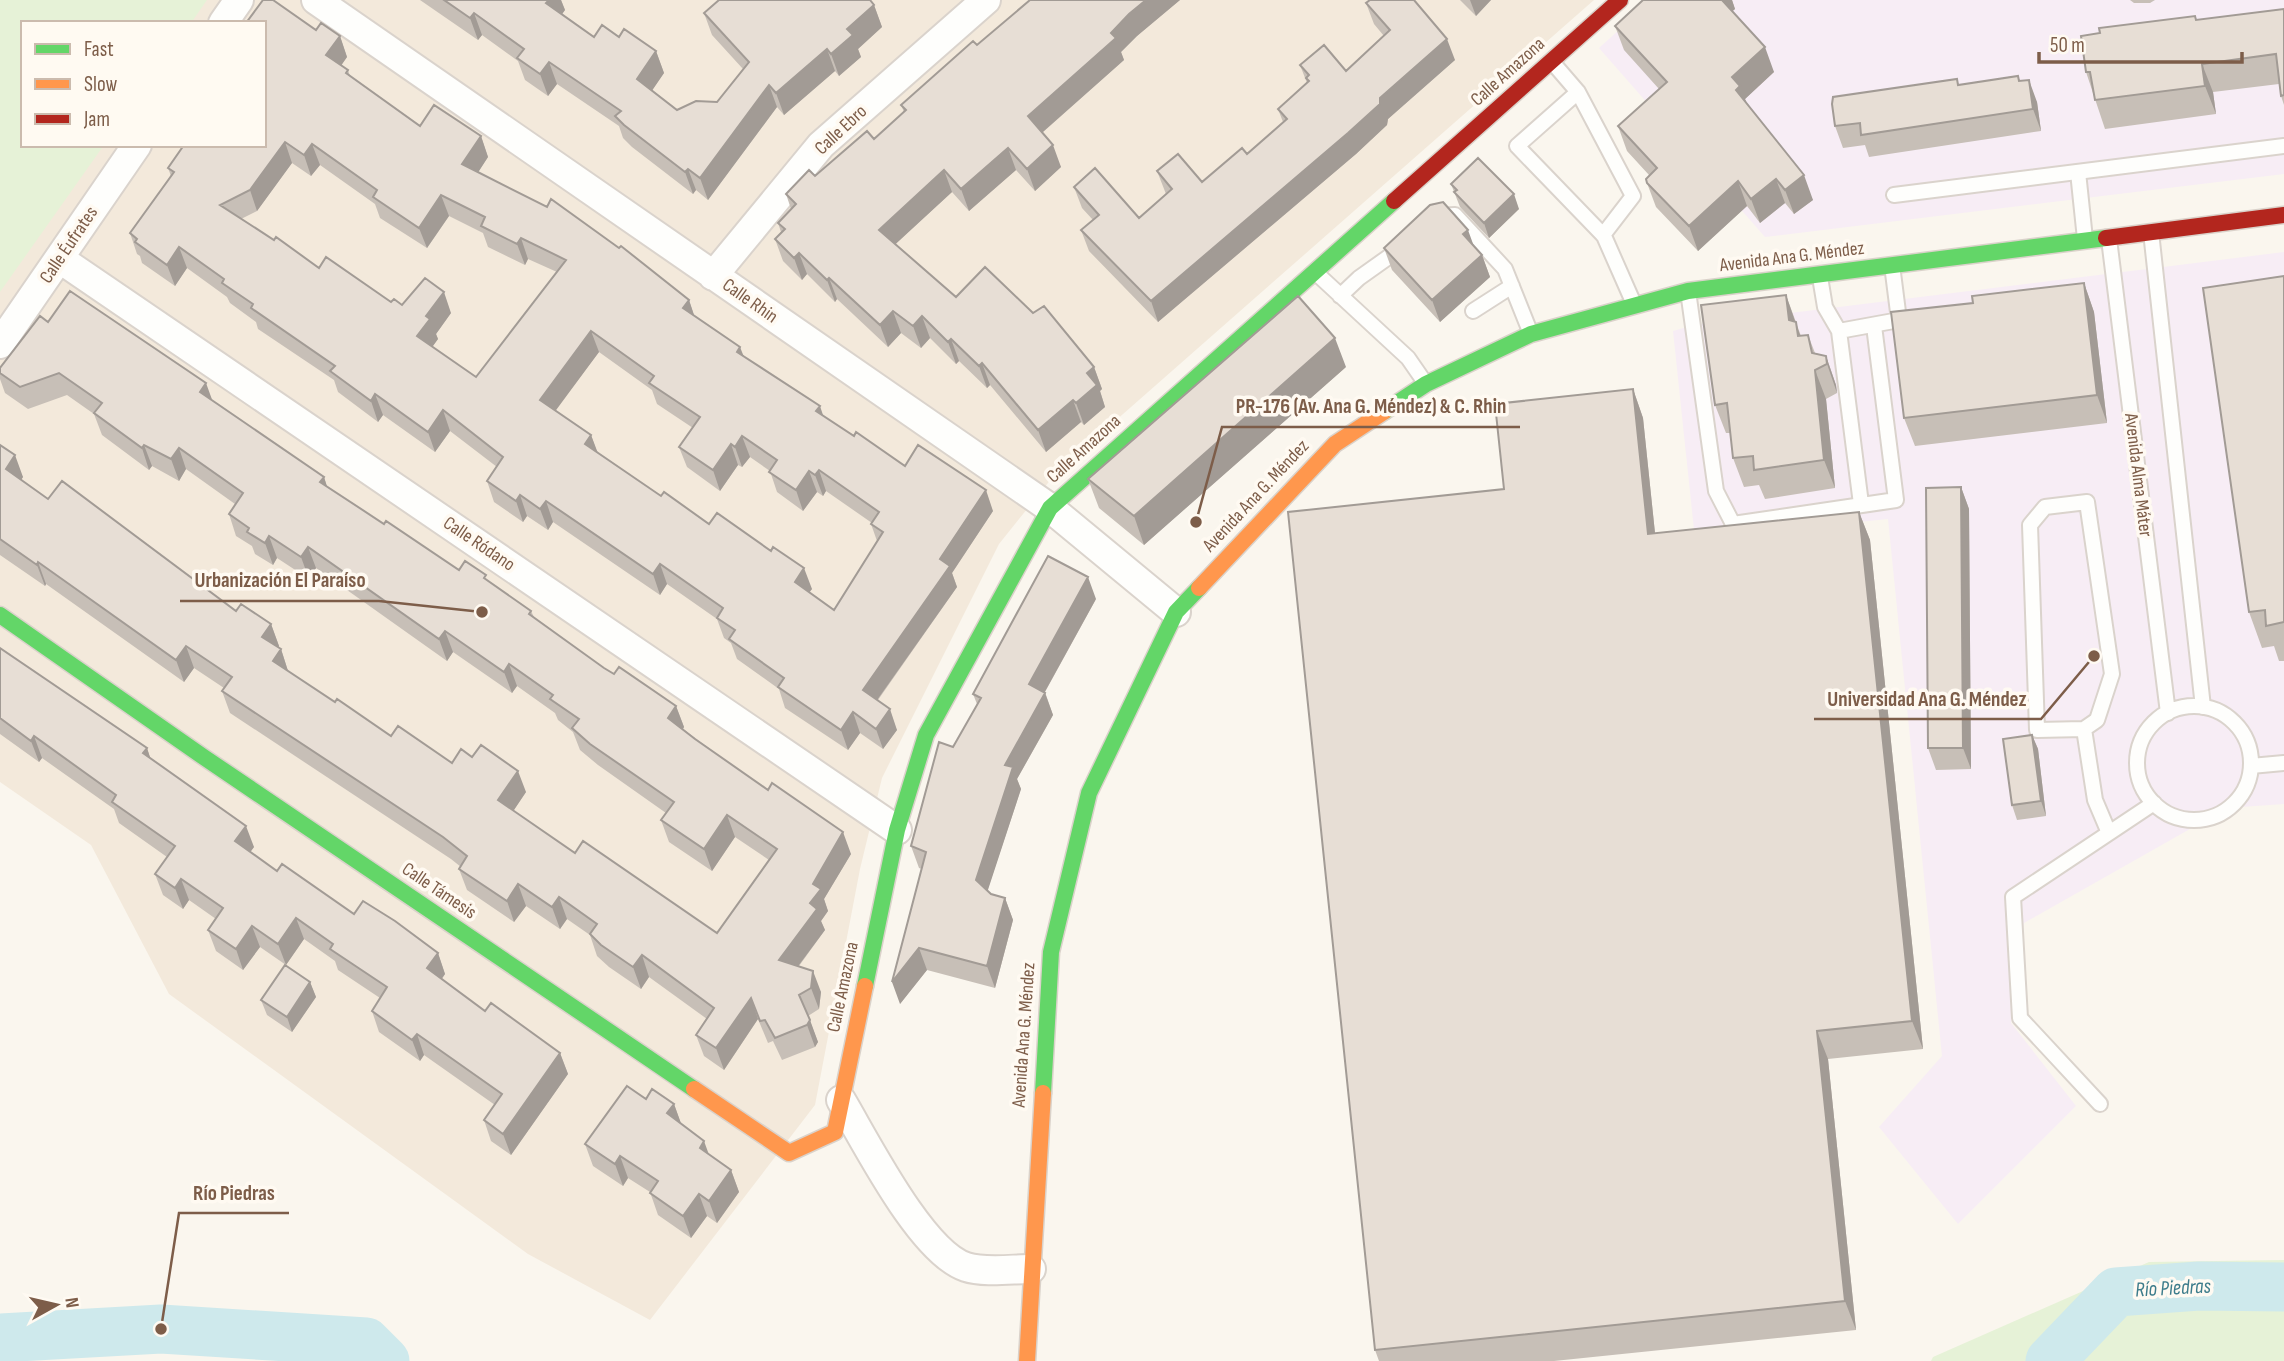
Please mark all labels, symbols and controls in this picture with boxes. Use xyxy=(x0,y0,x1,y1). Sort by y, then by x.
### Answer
legend xyxy=(21,21,266,147)
scale bar xyxy=(2039,21,2242,65)
street label: Calle Amazona xyxy=(1466,33,1550,111)
text: 50 m xyxy=(2050,33,2085,58)
text: Fast xyxy=(84,37,114,62)
text: Slow xyxy=(84,72,118,97)
street label: Calle Ebro xyxy=(810,100,872,160)
text: Jam xyxy=(83,107,110,132)
street label: Calle Éufrates xyxy=(35,202,103,288)
street label: Avenida Ana G. Méndez xyxy=(1718,237,1866,277)
street label: Calle Rhin xyxy=(718,274,782,328)
callout: PR-176 (Av. Ana G. Méndez) & C. Rhin xyxy=(1222,385,1520,427)
text: PR-176 (Av. Ana G. Méndez) & C. Rhin xyxy=(1236,394,1506,419)
street label: Calle Amazona xyxy=(1042,410,1126,488)
street label: Avenida Alma Máter xyxy=(2119,411,2157,539)
street label: Avenida Ana G. Méndez xyxy=(1197,435,1314,558)
street label: Calle Ródano xyxy=(439,512,519,576)
callout: Urbanización El Paraíso xyxy=(180,559,379,601)
text: Urbanización El Paraíso xyxy=(194,568,366,593)
callout: Universidad Ana G. Méndez xyxy=(1814,677,2041,719)
text: Universidad Ana G. Méndez xyxy=(1827,687,2027,712)
street label: Calle Támesis xyxy=(397,858,481,924)
street label: Calle Amazona xyxy=(822,940,864,1034)
street label: Avenida Ana G. Méndez xyxy=(1007,962,1041,1109)
callout: Río Piedras xyxy=(179,1171,289,1213)
text: Río Piedras xyxy=(193,1181,275,1206)
north arrow xyxy=(21,1270,91,1340)
water label: Río Piedras xyxy=(2134,1273,2212,1302)
text: N xyxy=(59,1296,83,1309)

